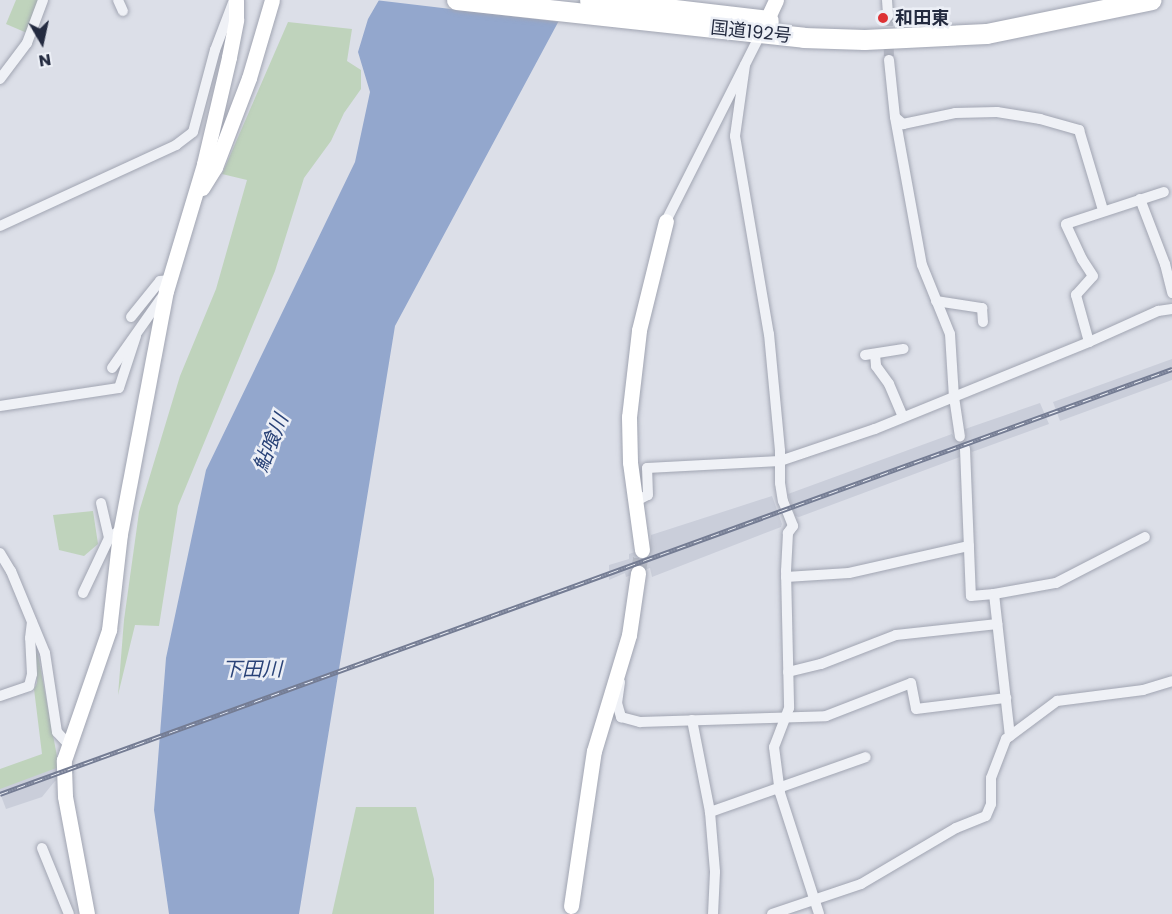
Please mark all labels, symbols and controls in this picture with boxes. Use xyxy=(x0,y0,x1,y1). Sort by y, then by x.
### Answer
place label: 和田東 xyxy=(895,7,949,29)
marker: 和田東 xyxy=(876,11,890,25)
north arrow xyxy=(12,12,72,72)
street label: 国道192号 xyxy=(709,17,793,47)
text: N xyxy=(37,48,53,73)
water label: 鮎喰川 xyxy=(249,411,293,475)
water label: 下田川 xyxy=(222,657,282,681)

